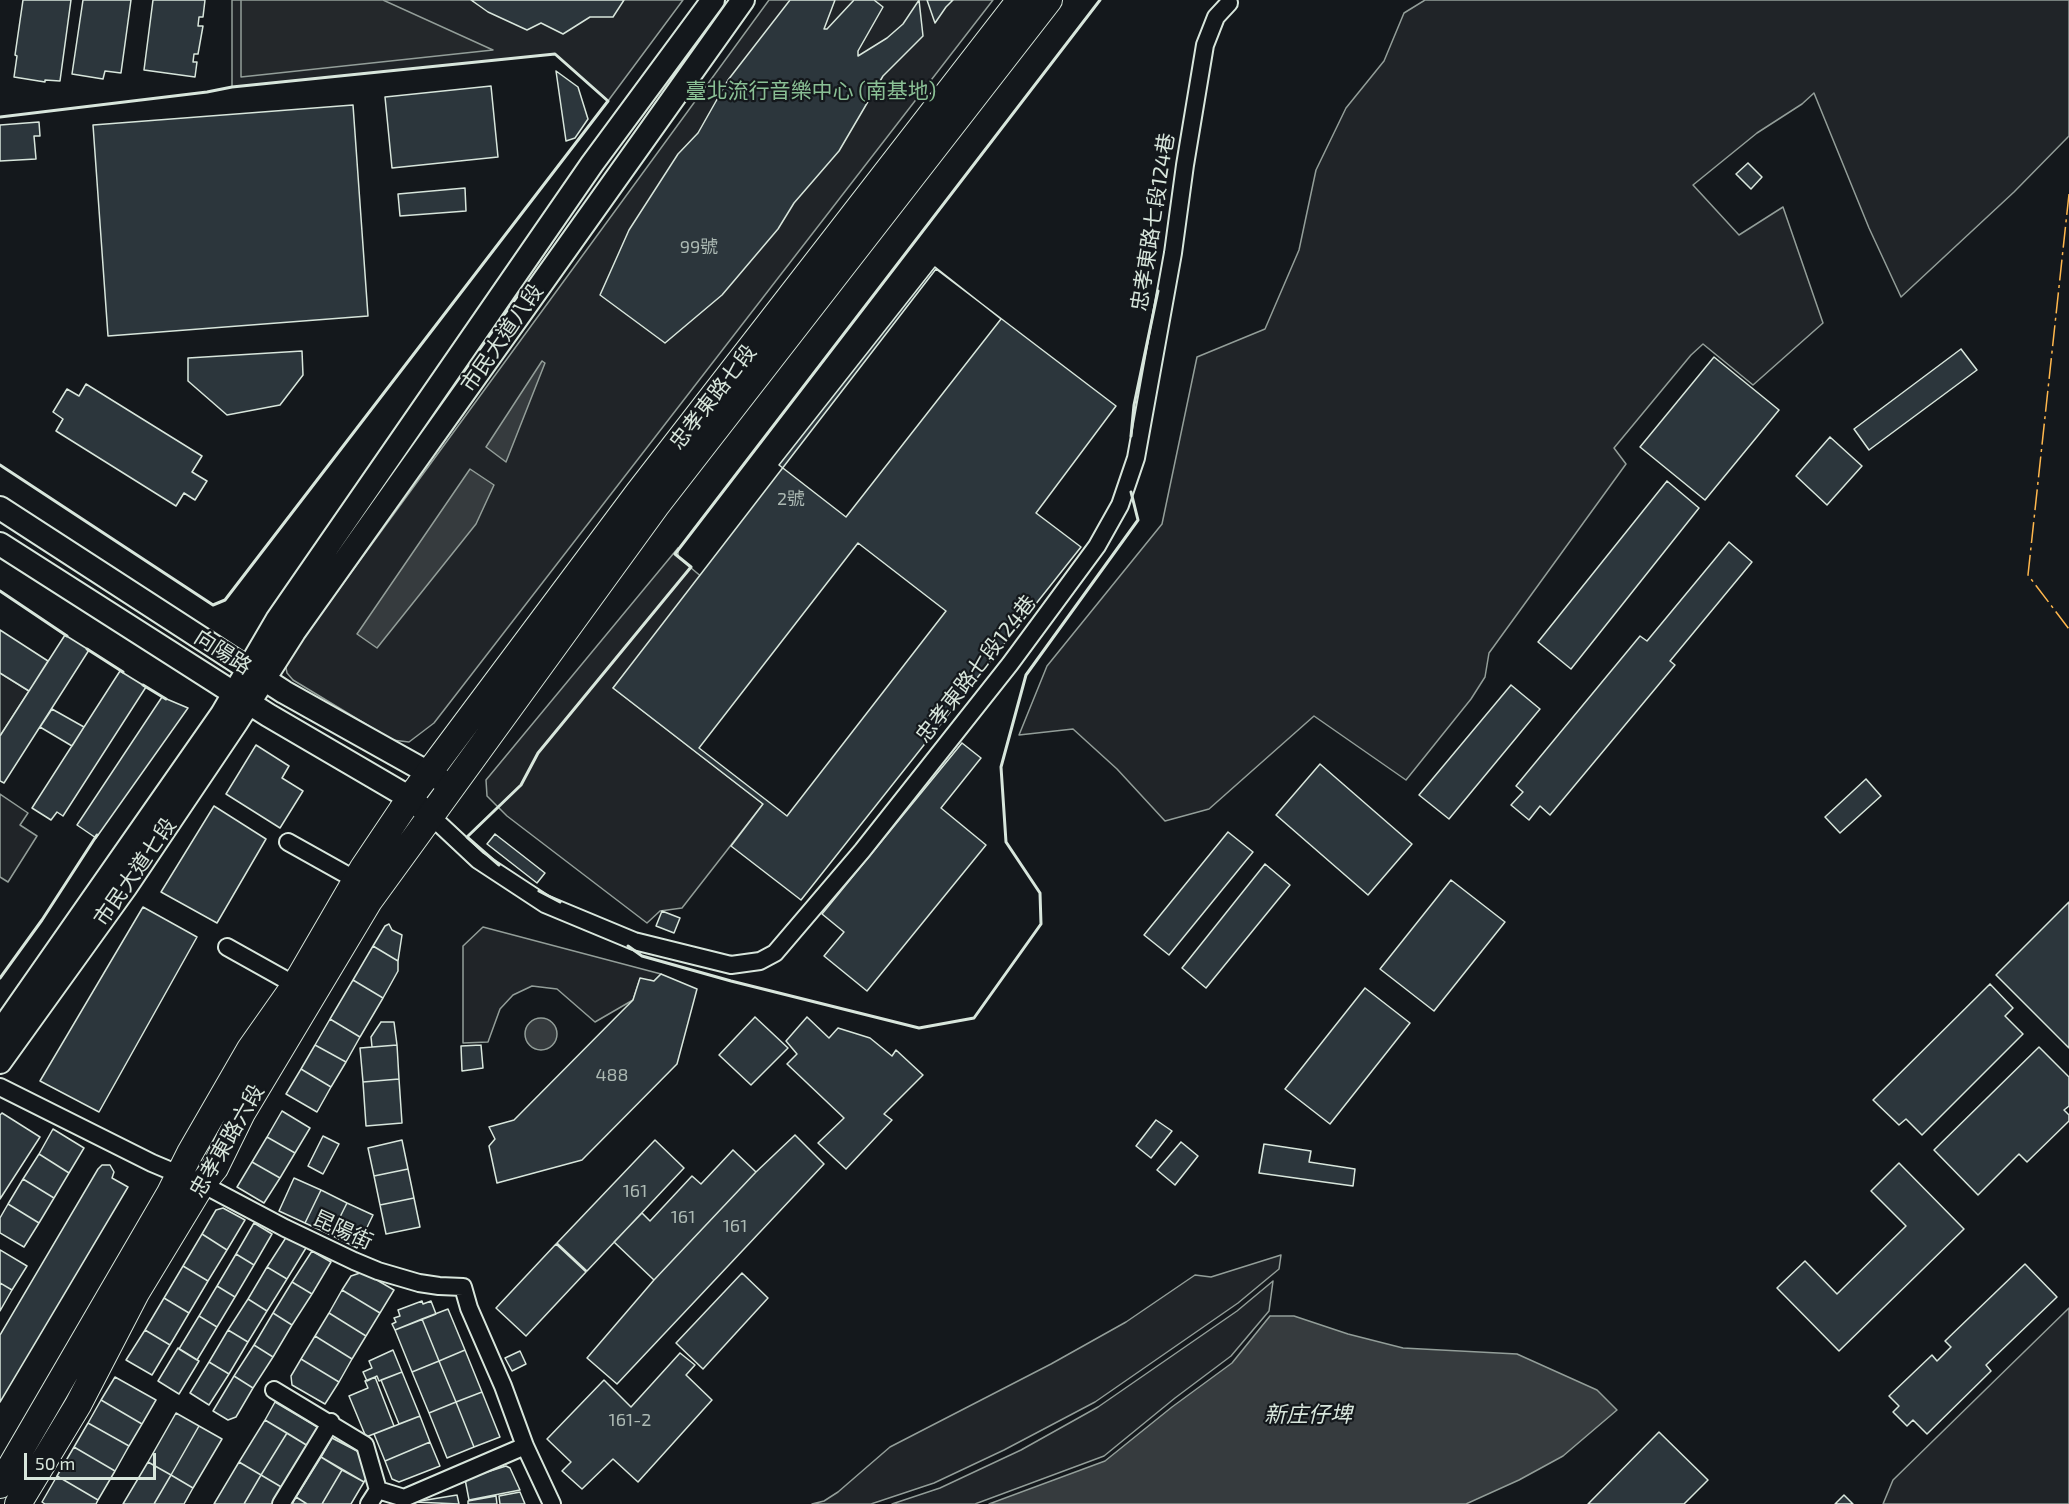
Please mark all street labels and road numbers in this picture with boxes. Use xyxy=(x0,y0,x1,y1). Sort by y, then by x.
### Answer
street label: 忠孝東路七段124巷 xyxy=(1126,131,1180,313)
street label: 市民大道八段 xyxy=(456,279,548,397)
street label: 忠孝東路七段 xyxy=(664,340,762,454)
street label: 忠孝東路七段124巷 xyxy=(911,590,1041,748)
street label: 向陽路 xyxy=(190,624,256,680)
street label: 市民大道七段 xyxy=(89,813,181,931)
street label: 忠孝東路六段 xyxy=(185,1080,269,1202)
street label: 昆陽街 xyxy=(309,1205,377,1255)

